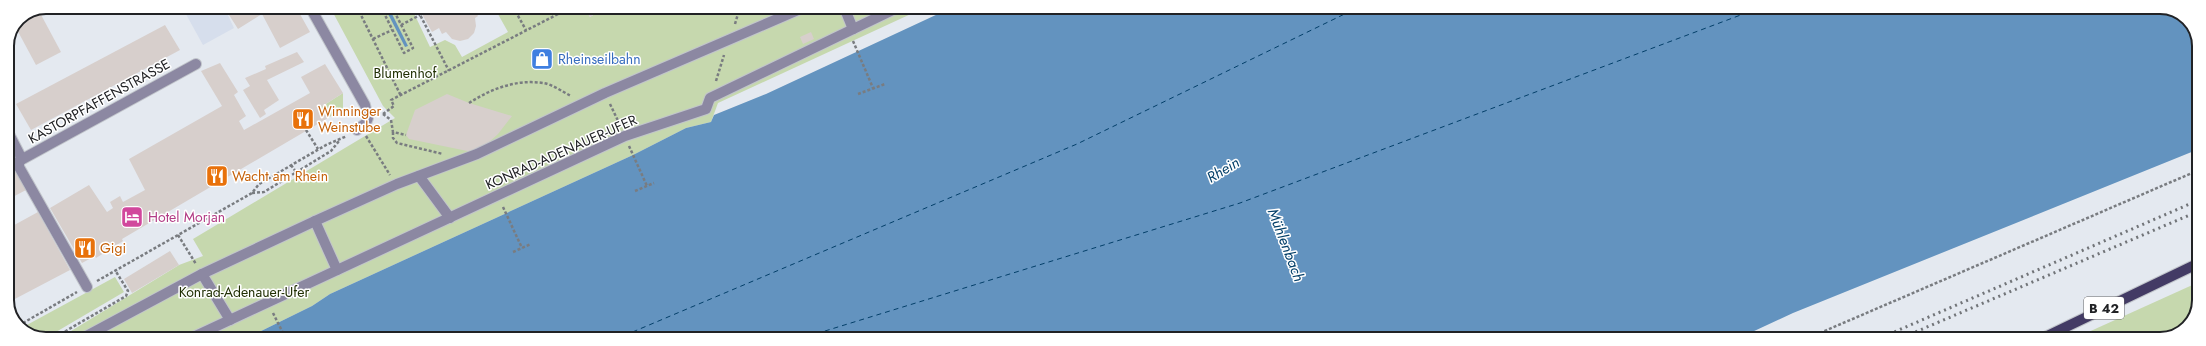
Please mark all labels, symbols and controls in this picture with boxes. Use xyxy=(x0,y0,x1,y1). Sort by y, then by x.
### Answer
shop icon: Rheinseilbahn xyxy=(529,46,555,72)
place label: Rheinseilbahn xyxy=(558,49,641,69)
street label: KASTORPFAFFENSTRASSE xyxy=(24,54,174,148)
park label: Blumenhof xyxy=(374,63,437,83)
place label: Winninger Weinstube xyxy=(318,101,381,137)
restaurant icon: Winninger Weinstube xyxy=(290,106,316,132)
street label: KONRAD-ADENAUER-UFER xyxy=(482,109,640,194)
water label: Rhein xyxy=(1202,152,1244,188)
restaurant icon: Wacht am Rhein xyxy=(204,163,230,189)
place label: Wacht am Rhein xyxy=(232,166,328,186)
hotel icon: Hotel Morjan xyxy=(119,204,145,230)
water label: Mühlenbach xyxy=(1262,205,1310,285)
place label: Hotel Morjan xyxy=(148,207,225,227)
restaurant icon: Gigi xyxy=(72,235,98,261)
place label: Gigi xyxy=(100,238,126,258)
park label: Konrad-Adenauer-Ufer xyxy=(179,282,309,302)
road number: B 42 xyxy=(2084,297,2124,319)

